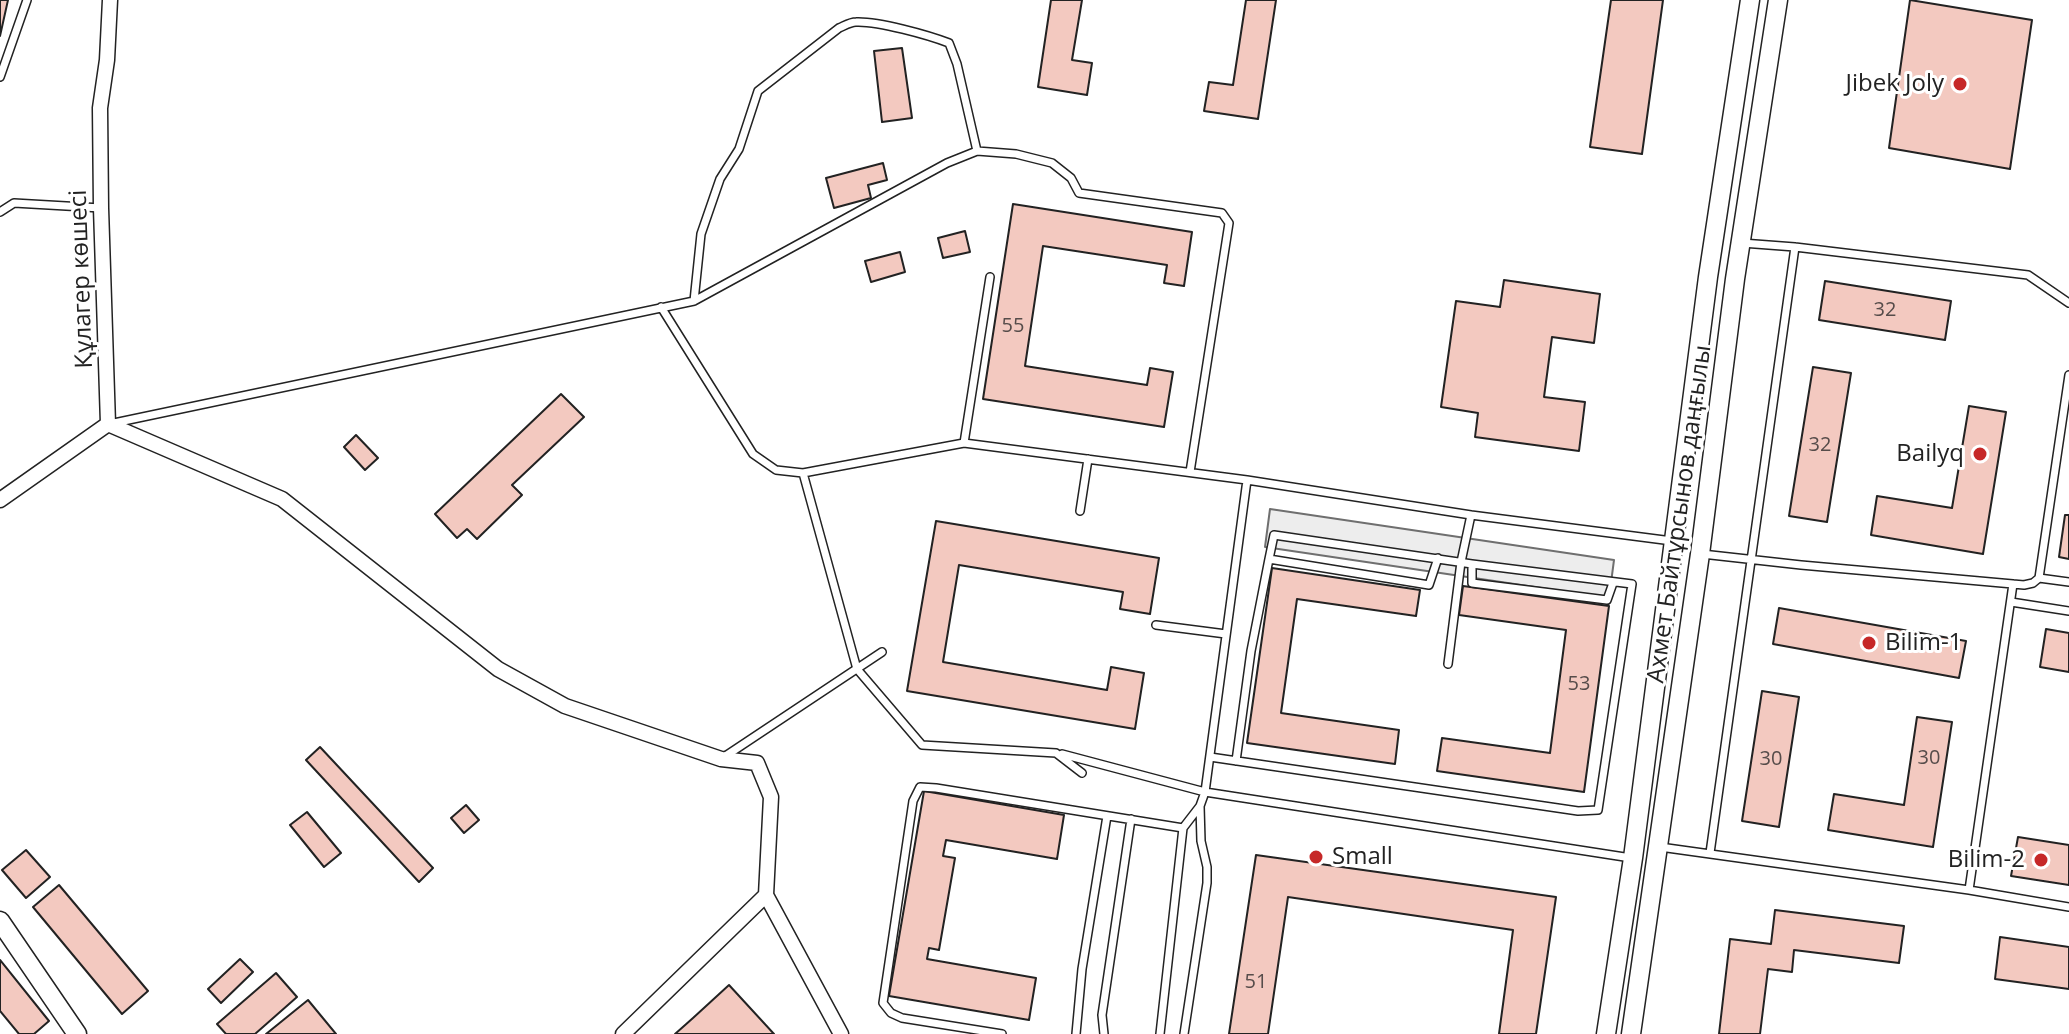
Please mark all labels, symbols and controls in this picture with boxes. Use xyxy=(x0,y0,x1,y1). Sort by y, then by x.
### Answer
place label: Jibek Joly xyxy=(1846,70,1944,98)
marker: Jibek Joly xyxy=(1951,75,1969,93)
street label: Құлагер көшесі xyxy=(64,189,100,369)
house number: 32 xyxy=(1874,298,1896,322)
house number: 55 xyxy=(1002,314,1024,338)
street label: Ахмет Байтұрсынов даңғылы xyxy=(1642,343,1718,685)
house number: 32 xyxy=(1809,433,1831,457)
place label: Bailyq xyxy=(1896,440,1964,468)
marker: Bailyq xyxy=(1971,445,1989,463)
place label: Bilim-1 xyxy=(1885,629,1962,657)
marker: Bilim-1 xyxy=(1860,634,1878,652)
house number: 53 xyxy=(1568,672,1590,696)
house number: 30 xyxy=(1918,746,1940,770)
house number: 30 xyxy=(1760,747,1782,771)
place label: Small xyxy=(1332,843,1393,871)
place label: Bilim-2 xyxy=(1948,846,2025,874)
marker: Small xyxy=(1307,848,1325,866)
marker: Bilim-2 xyxy=(2032,851,2050,869)
house number: 51 xyxy=(1245,970,1267,994)

